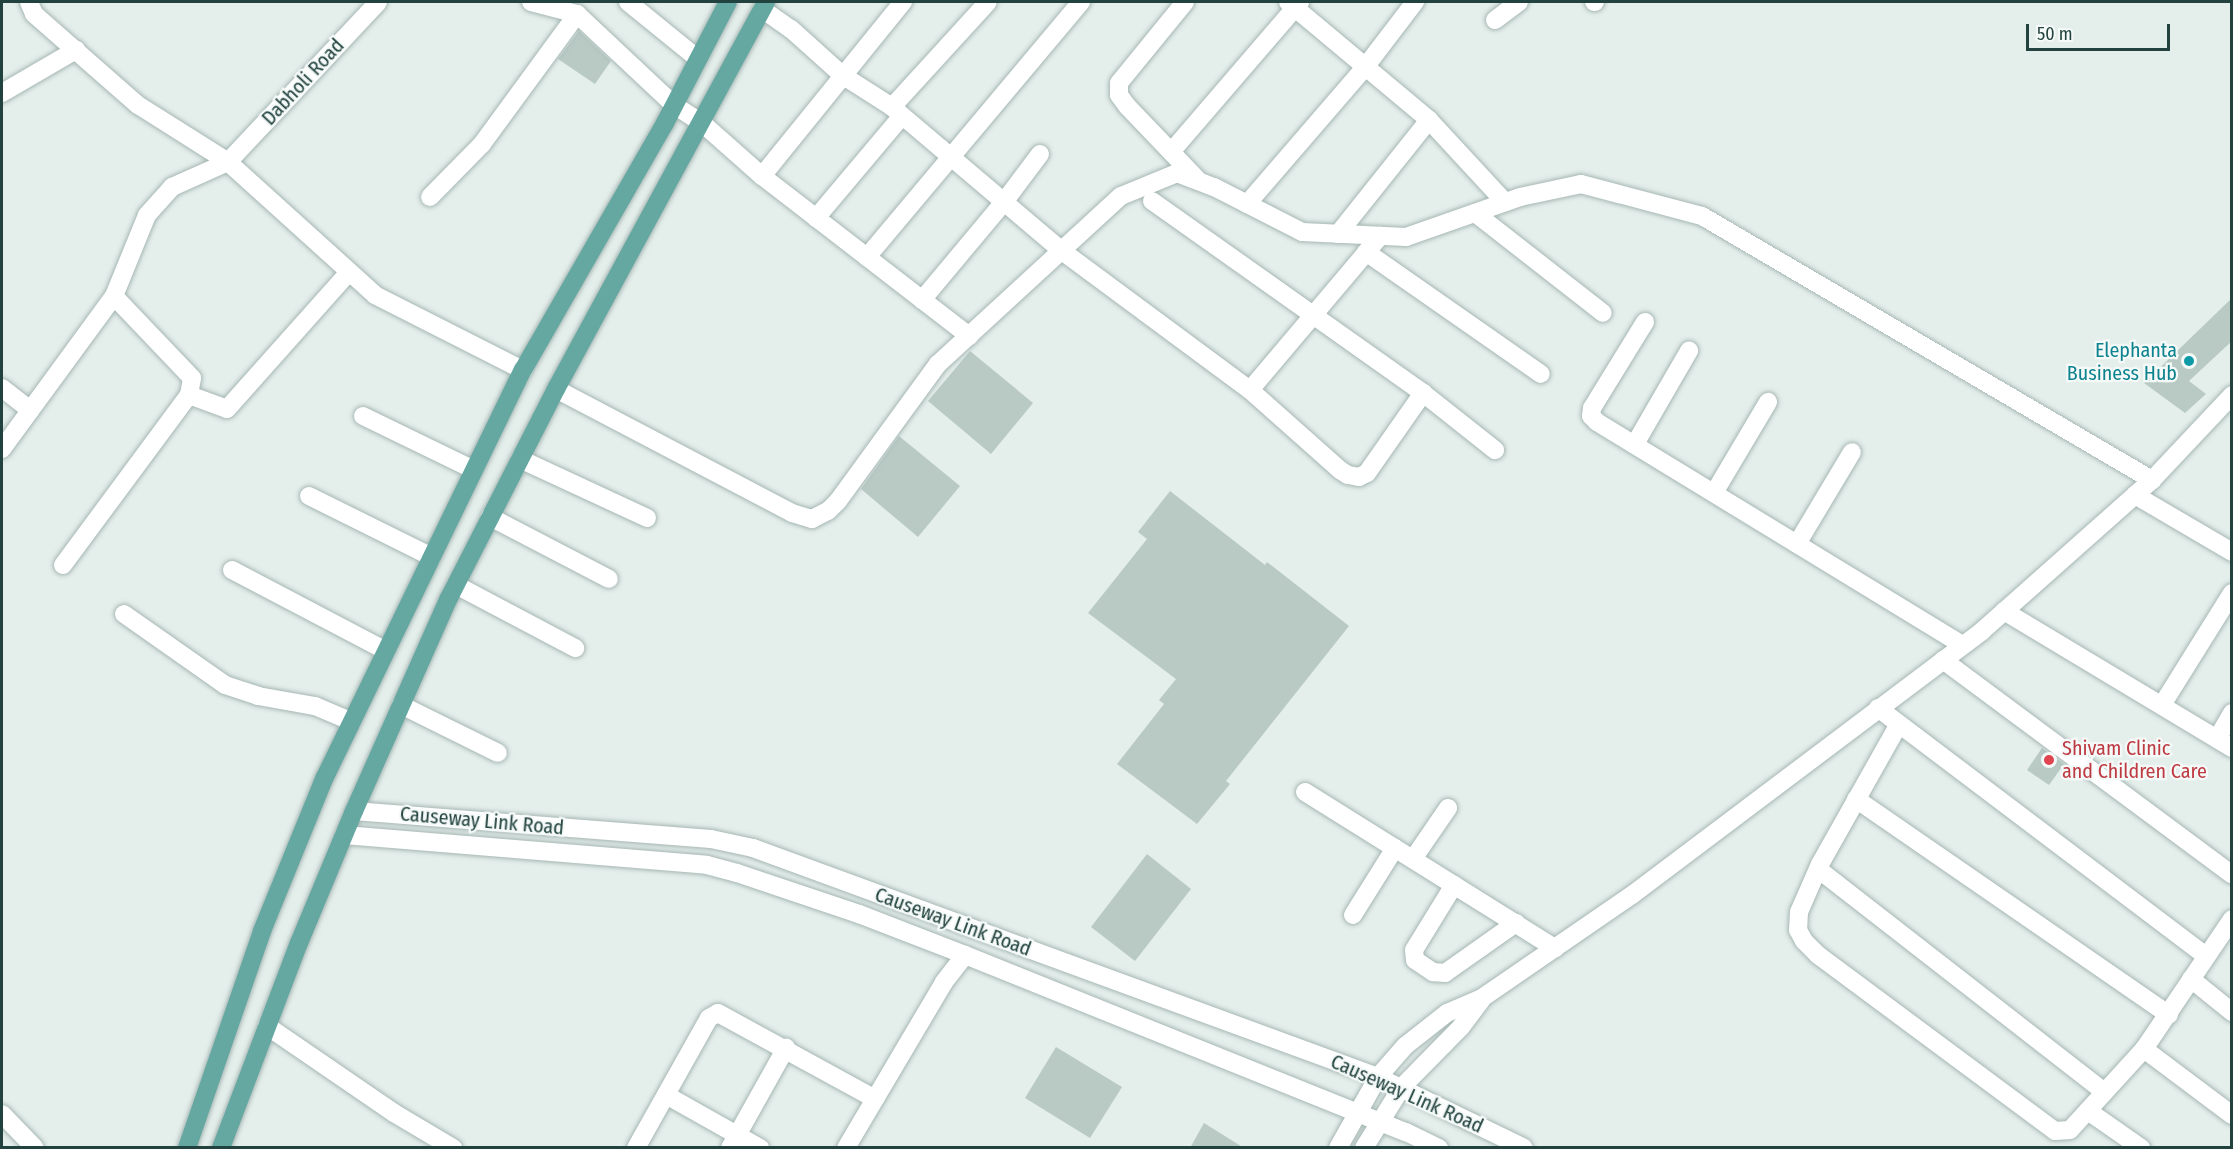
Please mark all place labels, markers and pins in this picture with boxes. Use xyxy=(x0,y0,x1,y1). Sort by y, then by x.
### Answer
place label: Elephanta Business Hub xyxy=(2067,338,2177,385)
marker: Elephanta Business Hub xyxy=(2182,354,2196,368)
place label: Shivam Clinic and Children Care xyxy=(2062,736,2207,783)
marker: Shivam Clinic and Children Care xyxy=(2040,751,2058,769)

